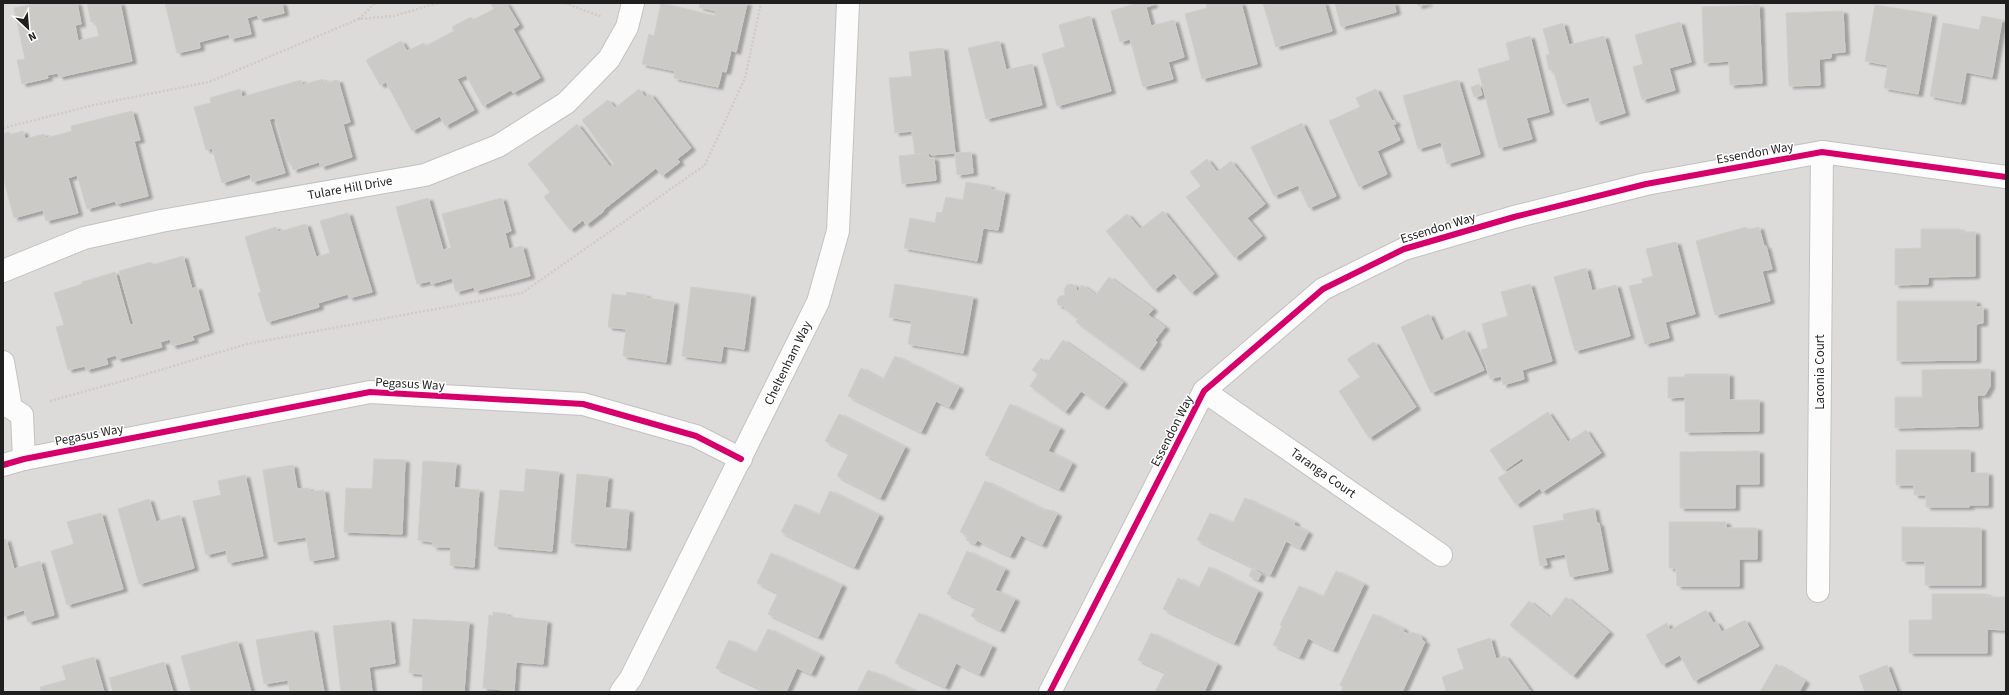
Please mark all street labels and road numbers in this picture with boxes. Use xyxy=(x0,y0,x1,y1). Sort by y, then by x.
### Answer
street label: Essendon Way xyxy=(1715,137,1795,169)
street label: Tulare Hill Drive xyxy=(306,172,394,204)
street label: Essendon Way xyxy=(1398,208,1478,248)
street label: Cheltenham Way xyxy=(760,318,816,408)
street label: Laconia Court xyxy=(1811,334,1829,410)
street label: Pegasus Way xyxy=(375,373,445,395)
street label: Essendon Way xyxy=(1146,392,1198,470)
street label: Pegasus Way xyxy=(53,420,125,450)
street label: Taranga Court xyxy=(1287,444,1360,503)

